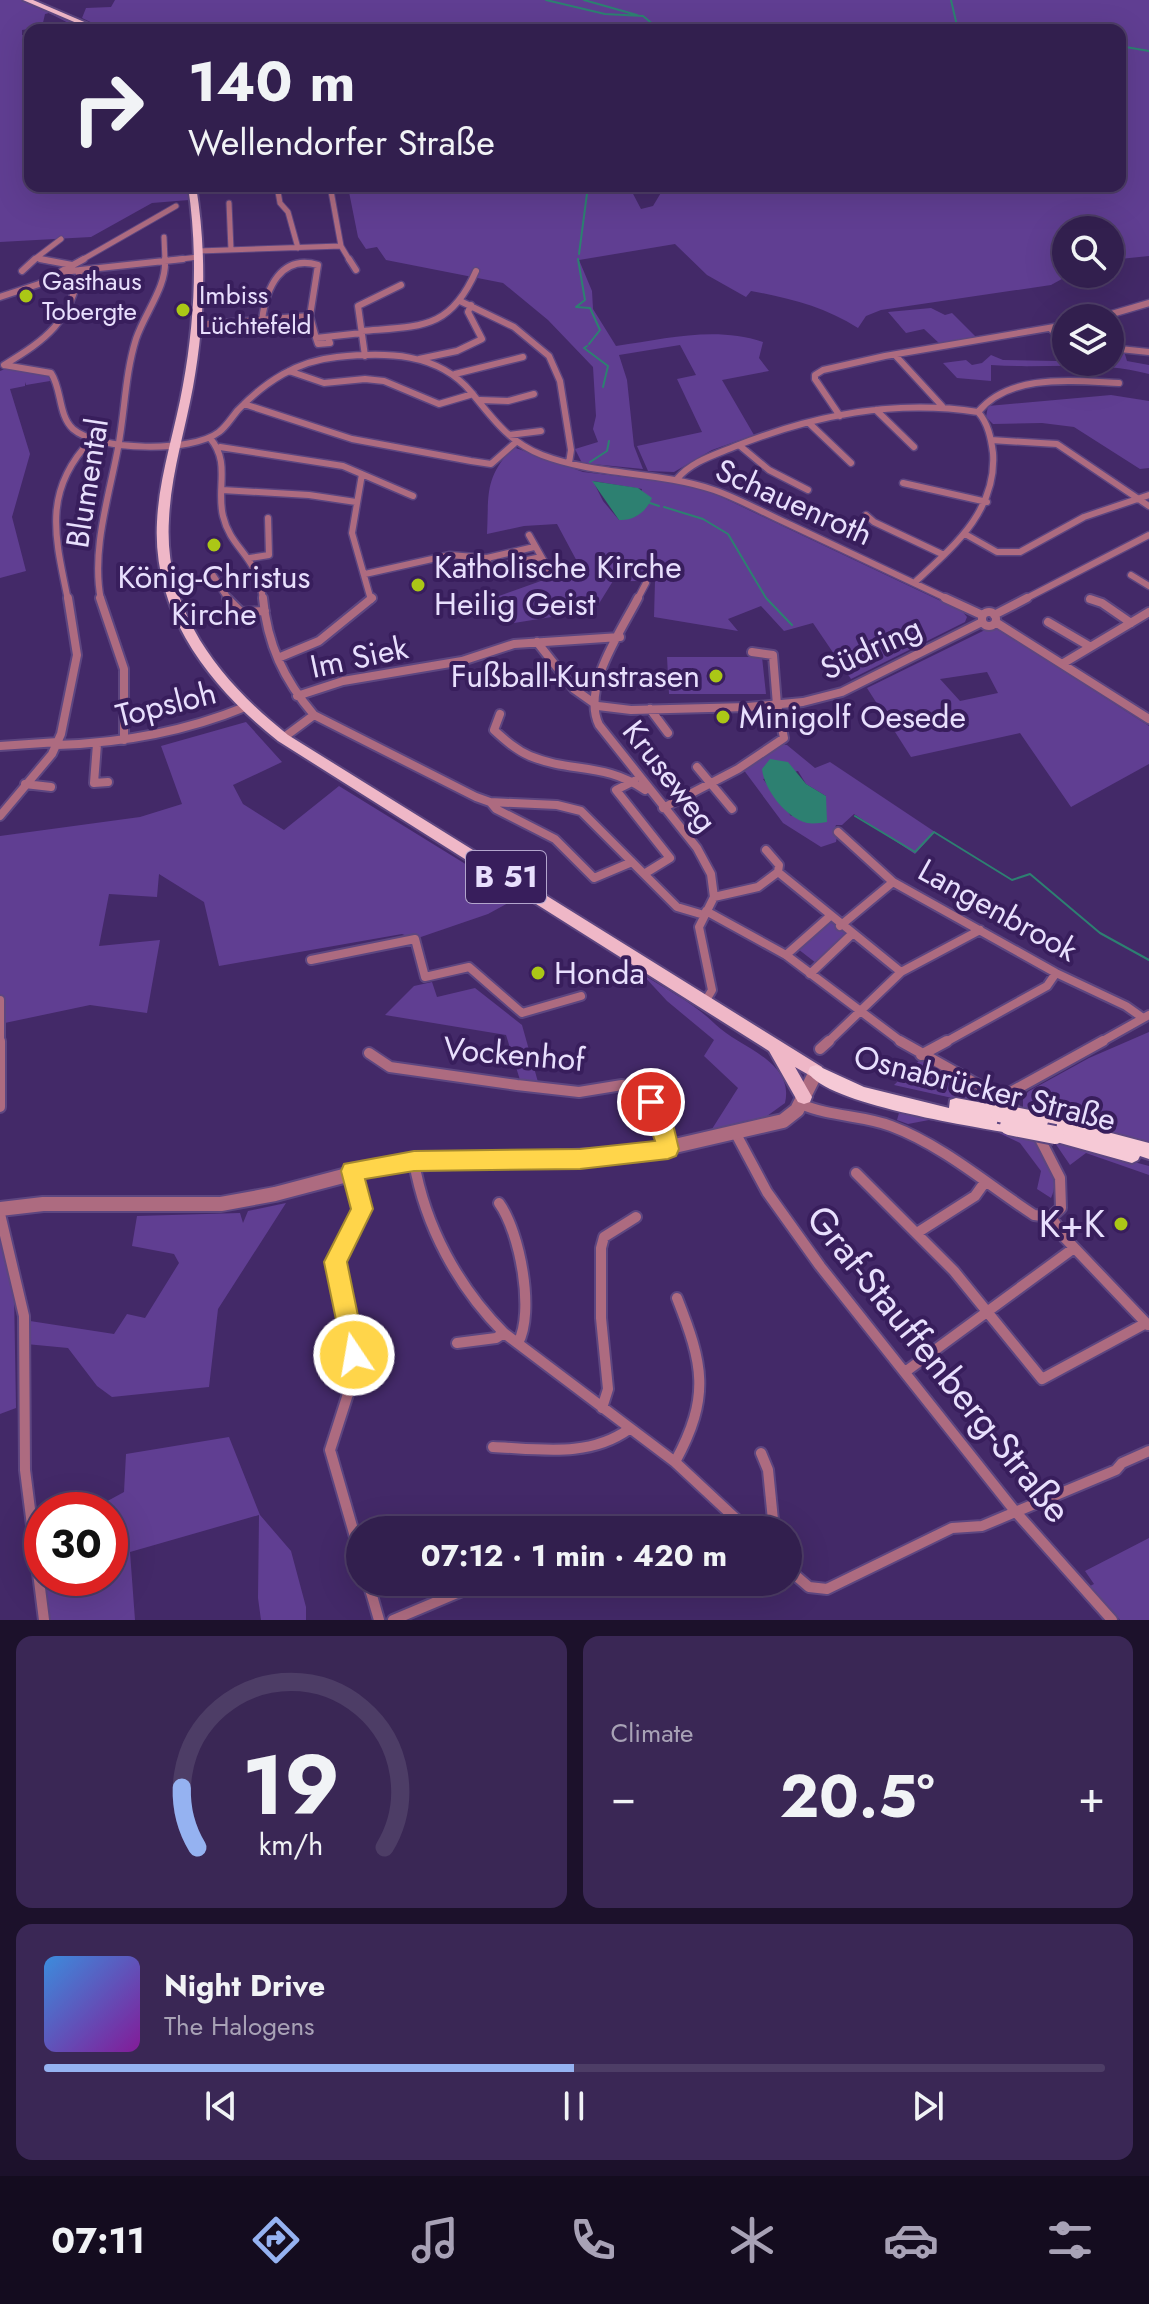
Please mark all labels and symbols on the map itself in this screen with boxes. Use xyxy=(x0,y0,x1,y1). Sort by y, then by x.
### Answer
place label: Gasthaus Tobergte xyxy=(42,262,142,330)
place label: Imbiss Lüchtefeld xyxy=(199,276,312,344)
marker: Gasthaus Tobergte xyxy=(17,287,35,305)
marker: Imbiss Lüchtefeld xyxy=(174,301,192,319)
street label: Blumental xyxy=(54,415,120,551)
street label: Schauenroth xyxy=(708,447,880,557)
marker: König-Christus Kirche xyxy=(205,536,223,554)
place label: Katholische Kirche Heilig Geist xyxy=(434,544,682,627)
place label: König-Christus Kirche xyxy=(118,554,310,637)
marker: Katholische Kirche Heilig Geist xyxy=(409,576,427,594)
street label: Südring xyxy=(813,605,929,691)
street label: Im Siek xyxy=(306,624,413,690)
place label: Fußball-Kunstrasen xyxy=(451,653,700,699)
marker: Fußball-Kunstrasen xyxy=(707,667,725,685)
street label: Topsloh xyxy=(111,669,221,739)
place label: Minigolf Oesede xyxy=(739,694,966,740)
marker: Minigolf Oesede xyxy=(714,708,732,726)
street label: Kruseweg xyxy=(612,710,728,842)
street label: Langenbrook xyxy=(910,847,1087,973)
road number: B 51 xyxy=(466,851,546,903)
place label: Honda xyxy=(554,950,645,996)
marker: Honda xyxy=(529,964,547,982)
street label: Vockenhof xyxy=(441,1025,587,1083)
street label: Osnabrücker Straße xyxy=(849,1033,1121,1143)
pin xyxy=(617,1068,685,1136)
street label: Graf-Stauffenberg-Straße xyxy=(794,1193,1085,1534)
place label: K+K xyxy=(1039,1196,1106,1251)
marker: K+K xyxy=(1112,1215,1130,1233)
position arrow xyxy=(312,1313,396,1397)
speed limit sign: 30 xyxy=(24,1492,128,1596)

